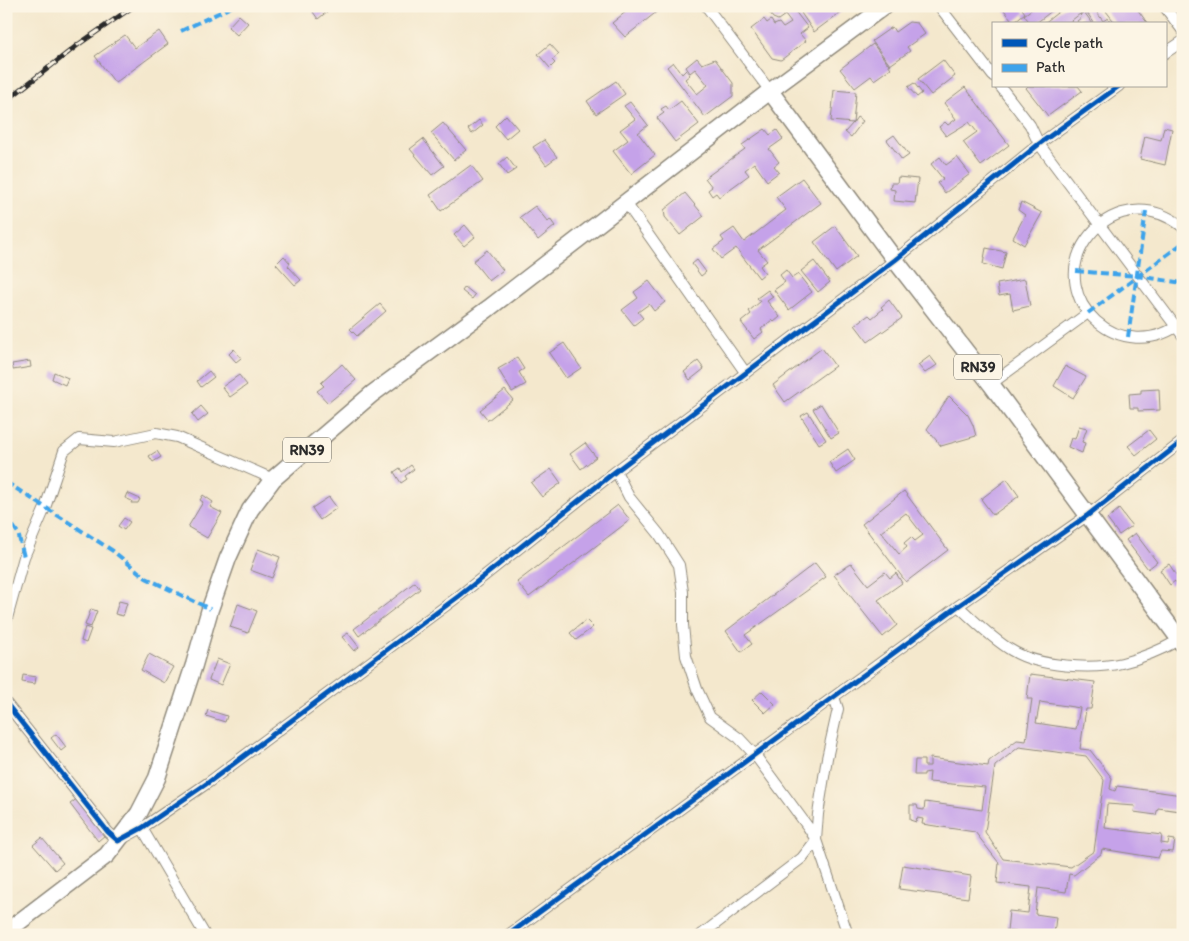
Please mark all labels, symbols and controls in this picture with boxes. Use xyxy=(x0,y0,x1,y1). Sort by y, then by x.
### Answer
legend xyxy=(992,22,1166,88)
text: Cycle path xyxy=(1036,34,1103,52)
text: Path xyxy=(1036,58,1065,76)
road number: RN39 xyxy=(954,354,1002,380)
road number: RN39 xyxy=(283,438,331,462)

